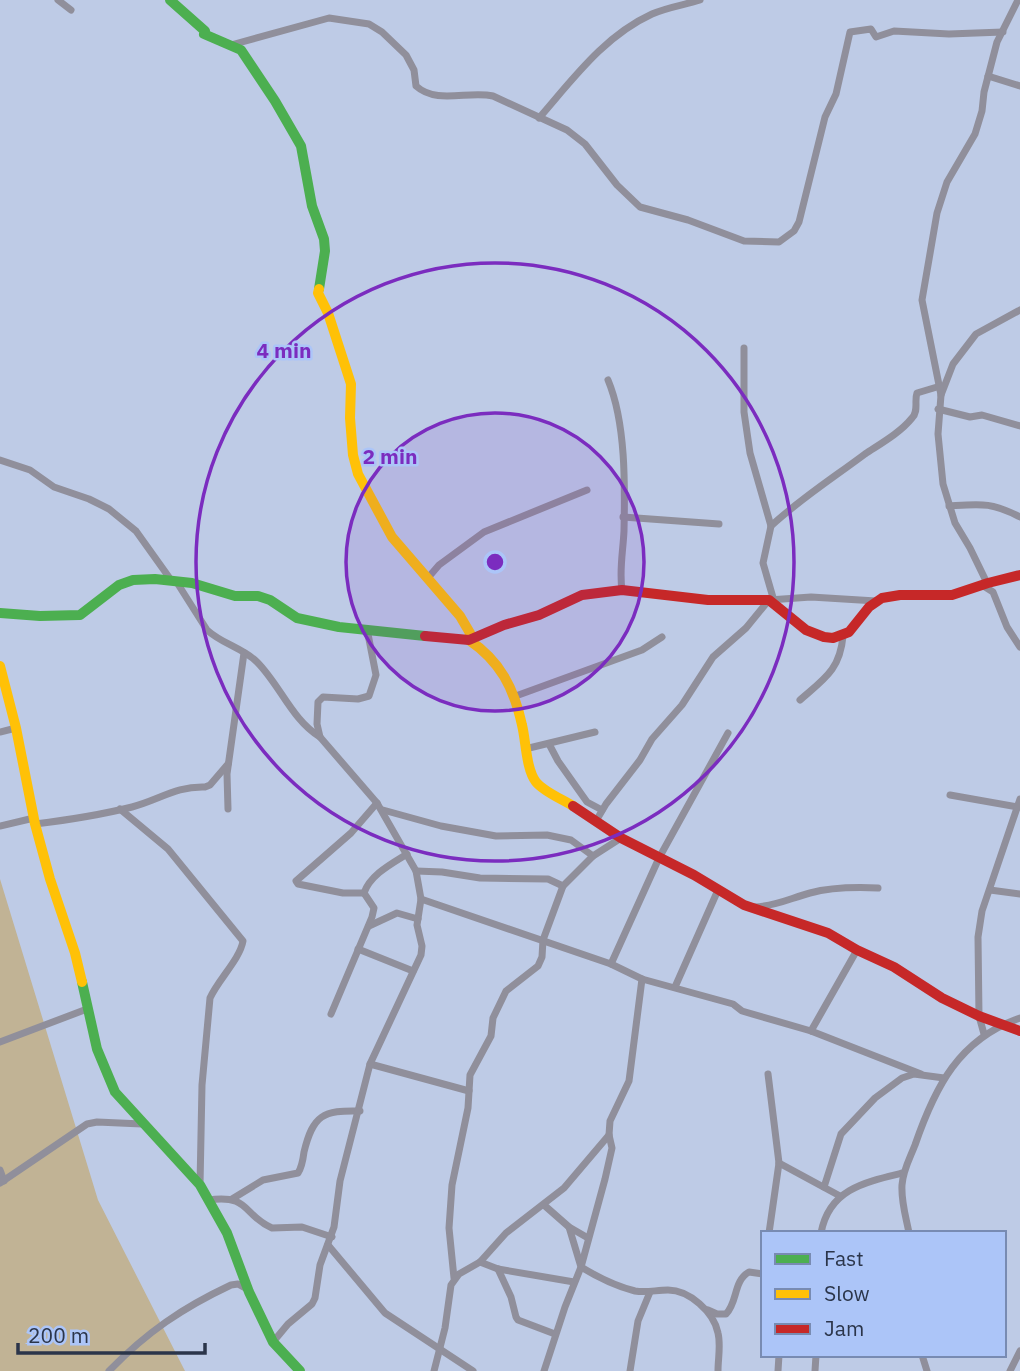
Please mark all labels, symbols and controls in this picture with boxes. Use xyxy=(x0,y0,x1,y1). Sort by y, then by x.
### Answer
text: 4 min xyxy=(257,336,311,364)
text: 2 min xyxy=(363,442,417,470)
centre of rings xyxy=(483,550,507,574)
legend xyxy=(761,1231,1006,1357)
text: Fast xyxy=(824,1244,864,1272)
text: Slow xyxy=(824,1279,870,1307)
scale bar xyxy=(18,1312,205,1356)
text: Jam xyxy=(824,1314,864,1342)
text: 200 m xyxy=(28,1321,89,1349)

